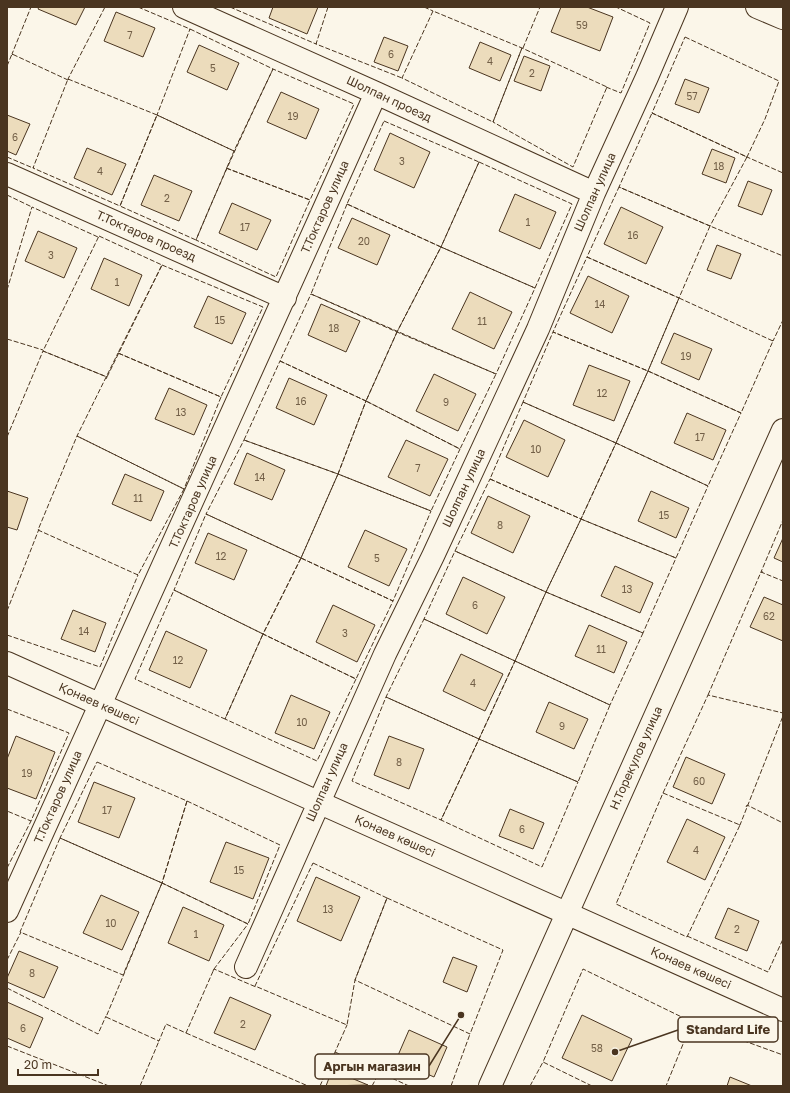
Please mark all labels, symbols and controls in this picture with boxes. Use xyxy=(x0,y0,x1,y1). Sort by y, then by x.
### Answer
house number: 59 xyxy=(576,19,588,31)
house number: 7 xyxy=(127,29,133,41)
house number: 6 xyxy=(388,48,394,60)
house number: 4 xyxy=(487,55,493,67)
house number: 5 xyxy=(210,62,216,74)
house number: 2 xyxy=(529,67,535,79)
street label: Шолпан проезд xyxy=(344,72,434,125)
house number: 57 xyxy=(686,90,698,102)
house number: 19 xyxy=(288,110,298,122)
house number: 6 xyxy=(12,131,18,143)
street label: Шолпан улица xyxy=(570,150,619,234)
house number: 3 xyxy=(399,155,405,167)
street label: Т.Токтаров улица xyxy=(297,158,352,256)
house number: 18 xyxy=(714,160,724,172)
house number: 4 xyxy=(97,165,103,177)
house number: 2 xyxy=(164,192,170,204)
street label: Т.Токтаров проезд xyxy=(94,207,198,264)
house number: 1 xyxy=(526,216,531,228)
house number: 17 xyxy=(240,221,250,233)
house number: 16 xyxy=(628,229,638,241)
house number: 20 xyxy=(358,235,370,247)
house number: 3 xyxy=(48,249,54,261)
house number: 1 xyxy=(115,276,120,288)
house number: 14 xyxy=(595,298,605,310)
house number: 15 xyxy=(215,314,226,326)
house number: 11 xyxy=(477,315,487,327)
house number: 18 xyxy=(329,322,339,334)
house number: 19 xyxy=(681,350,691,362)
house number: 12 xyxy=(597,387,608,399)
house number: 16 xyxy=(296,395,306,407)
house number: 9 xyxy=(443,396,449,408)
house number: 13 xyxy=(176,406,186,418)
house number: 17 xyxy=(695,431,705,443)
house number: 10 xyxy=(530,443,542,455)
street label: Шолпан улица xyxy=(439,446,488,530)
street label: Т.Токтаров улица xyxy=(165,453,220,551)
house number: 7 xyxy=(415,462,421,474)
house number: 14 xyxy=(255,471,265,483)
house number: 11 xyxy=(133,492,143,504)
house number: 15 xyxy=(659,509,670,521)
house number: 8 xyxy=(497,519,503,531)
house number: 12 xyxy=(216,550,227,562)
house number: 5 xyxy=(374,552,380,564)
house number: 13 xyxy=(622,583,632,595)
house number: 6 xyxy=(472,599,478,611)
house number: 62 xyxy=(763,610,775,622)
house number: 14 xyxy=(79,625,89,637)
house number: 3 xyxy=(342,627,348,639)
house number: 11 xyxy=(596,643,606,655)
house number: 12 xyxy=(173,654,184,666)
house number: 4 xyxy=(470,677,476,689)
street label: Қонаев көшесі xyxy=(57,679,142,728)
street label: Н.Торекулов улица xyxy=(606,704,665,812)
house number: 10 xyxy=(296,716,308,728)
house number: 9 xyxy=(559,720,565,732)
street label: Шолпан улица xyxy=(302,740,351,824)
street label: Т.Токтаров улица xyxy=(30,748,85,846)
house number: 8 xyxy=(396,756,402,768)
house number: 19 xyxy=(22,767,32,779)
house number: 60 xyxy=(693,775,705,787)
house number: 17 xyxy=(102,804,112,816)
street label: Қонаев көшесі xyxy=(353,811,438,860)
house number: 6 xyxy=(519,823,525,835)
house number: 4 xyxy=(693,844,699,856)
house number: 15 xyxy=(234,864,245,876)
house number: 13 xyxy=(323,903,333,915)
house number: 10 xyxy=(105,917,117,929)
house number: 2 xyxy=(734,923,740,935)
house number: 1 xyxy=(194,928,199,940)
street label: Қонаев көшесі xyxy=(649,943,734,992)
house number: 8 xyxy=(29,967,35,979)
callout: Standard Life xyxy=(678,1017,778,1042)
house number: 2 xyxy=(240,1018,246,1030)
text: Standard Life xyxy=(686,1021,770,1037)
house number: 6 xyxy=(20,1022,26,1034)
house number: 58 xyxy=(591,1042,603,1054)
scale bar xyxy=(18,1051,98,1077)
callout: Аргын магазин xyxy=(315,1054,429,1079)
text: 20 m xyxy=(24,1057,52,1072)
text: Аргын магазин xyxy=(323,1058,421,1074)

